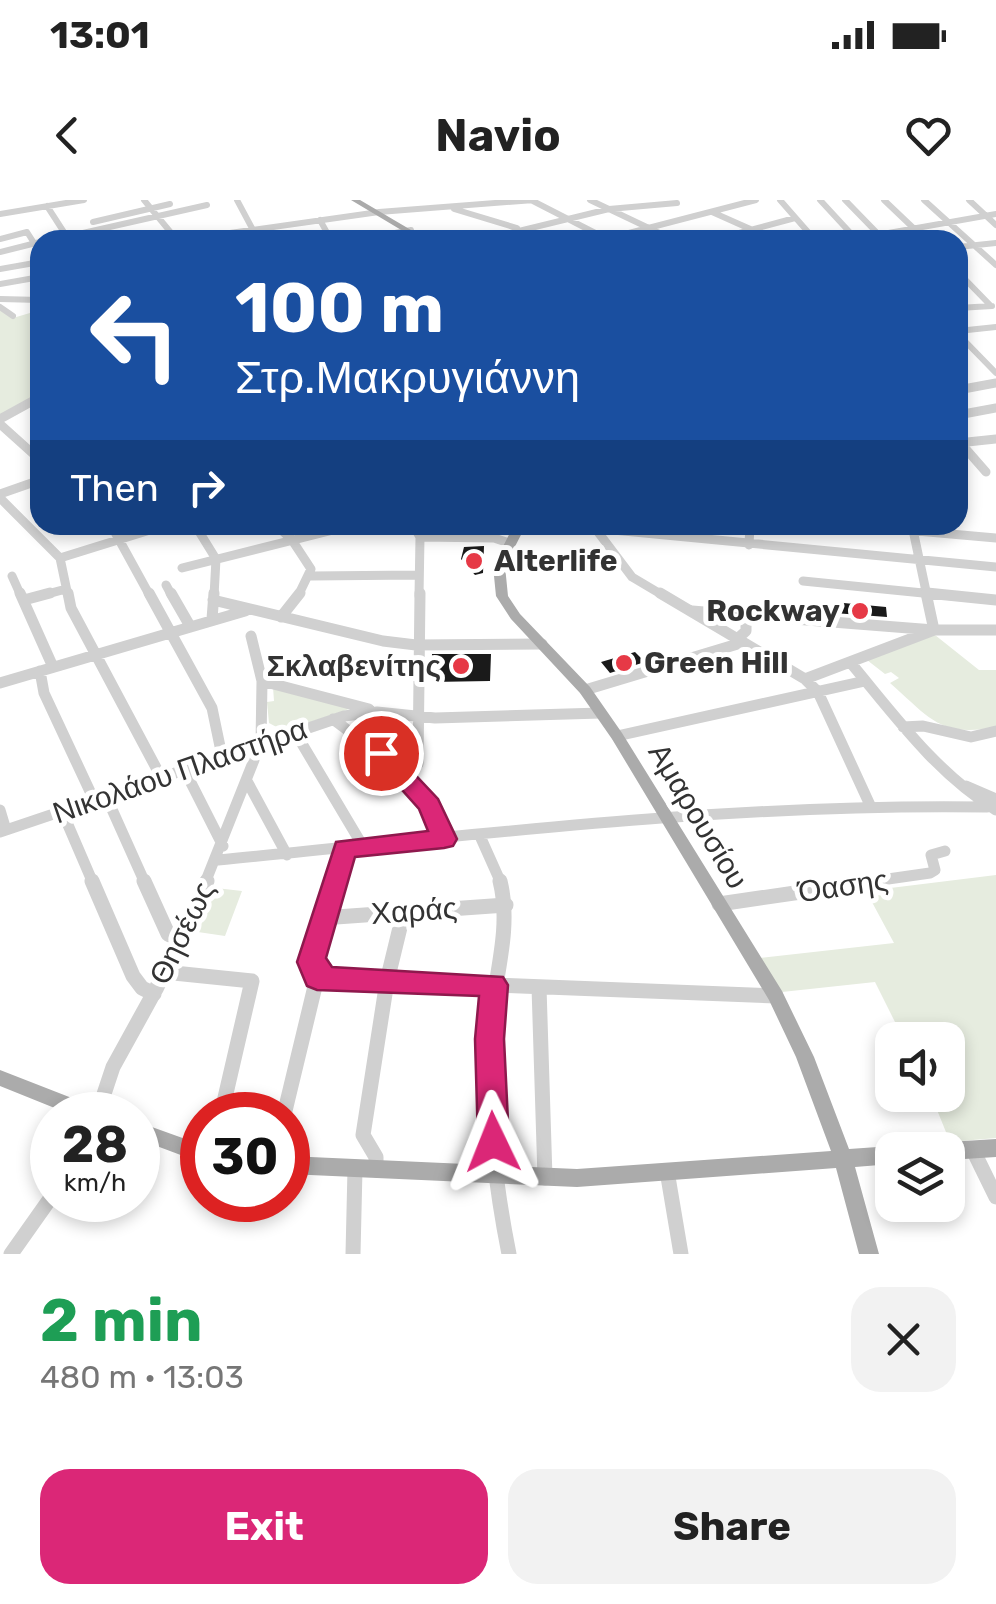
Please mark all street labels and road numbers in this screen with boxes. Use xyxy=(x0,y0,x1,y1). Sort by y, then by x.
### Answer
street label: Νικολάου Πλαστήρα xyxy=(48,711,312,831)
street label: Αμαρουσίου xyxy=(641,737,755,895)
street label: Όασης xyxy=(794,862,890,910)
street label: Θησέως xyxy=(142,876,222,990)
street label: Χαράς xyxy=(370,890,458,932)

